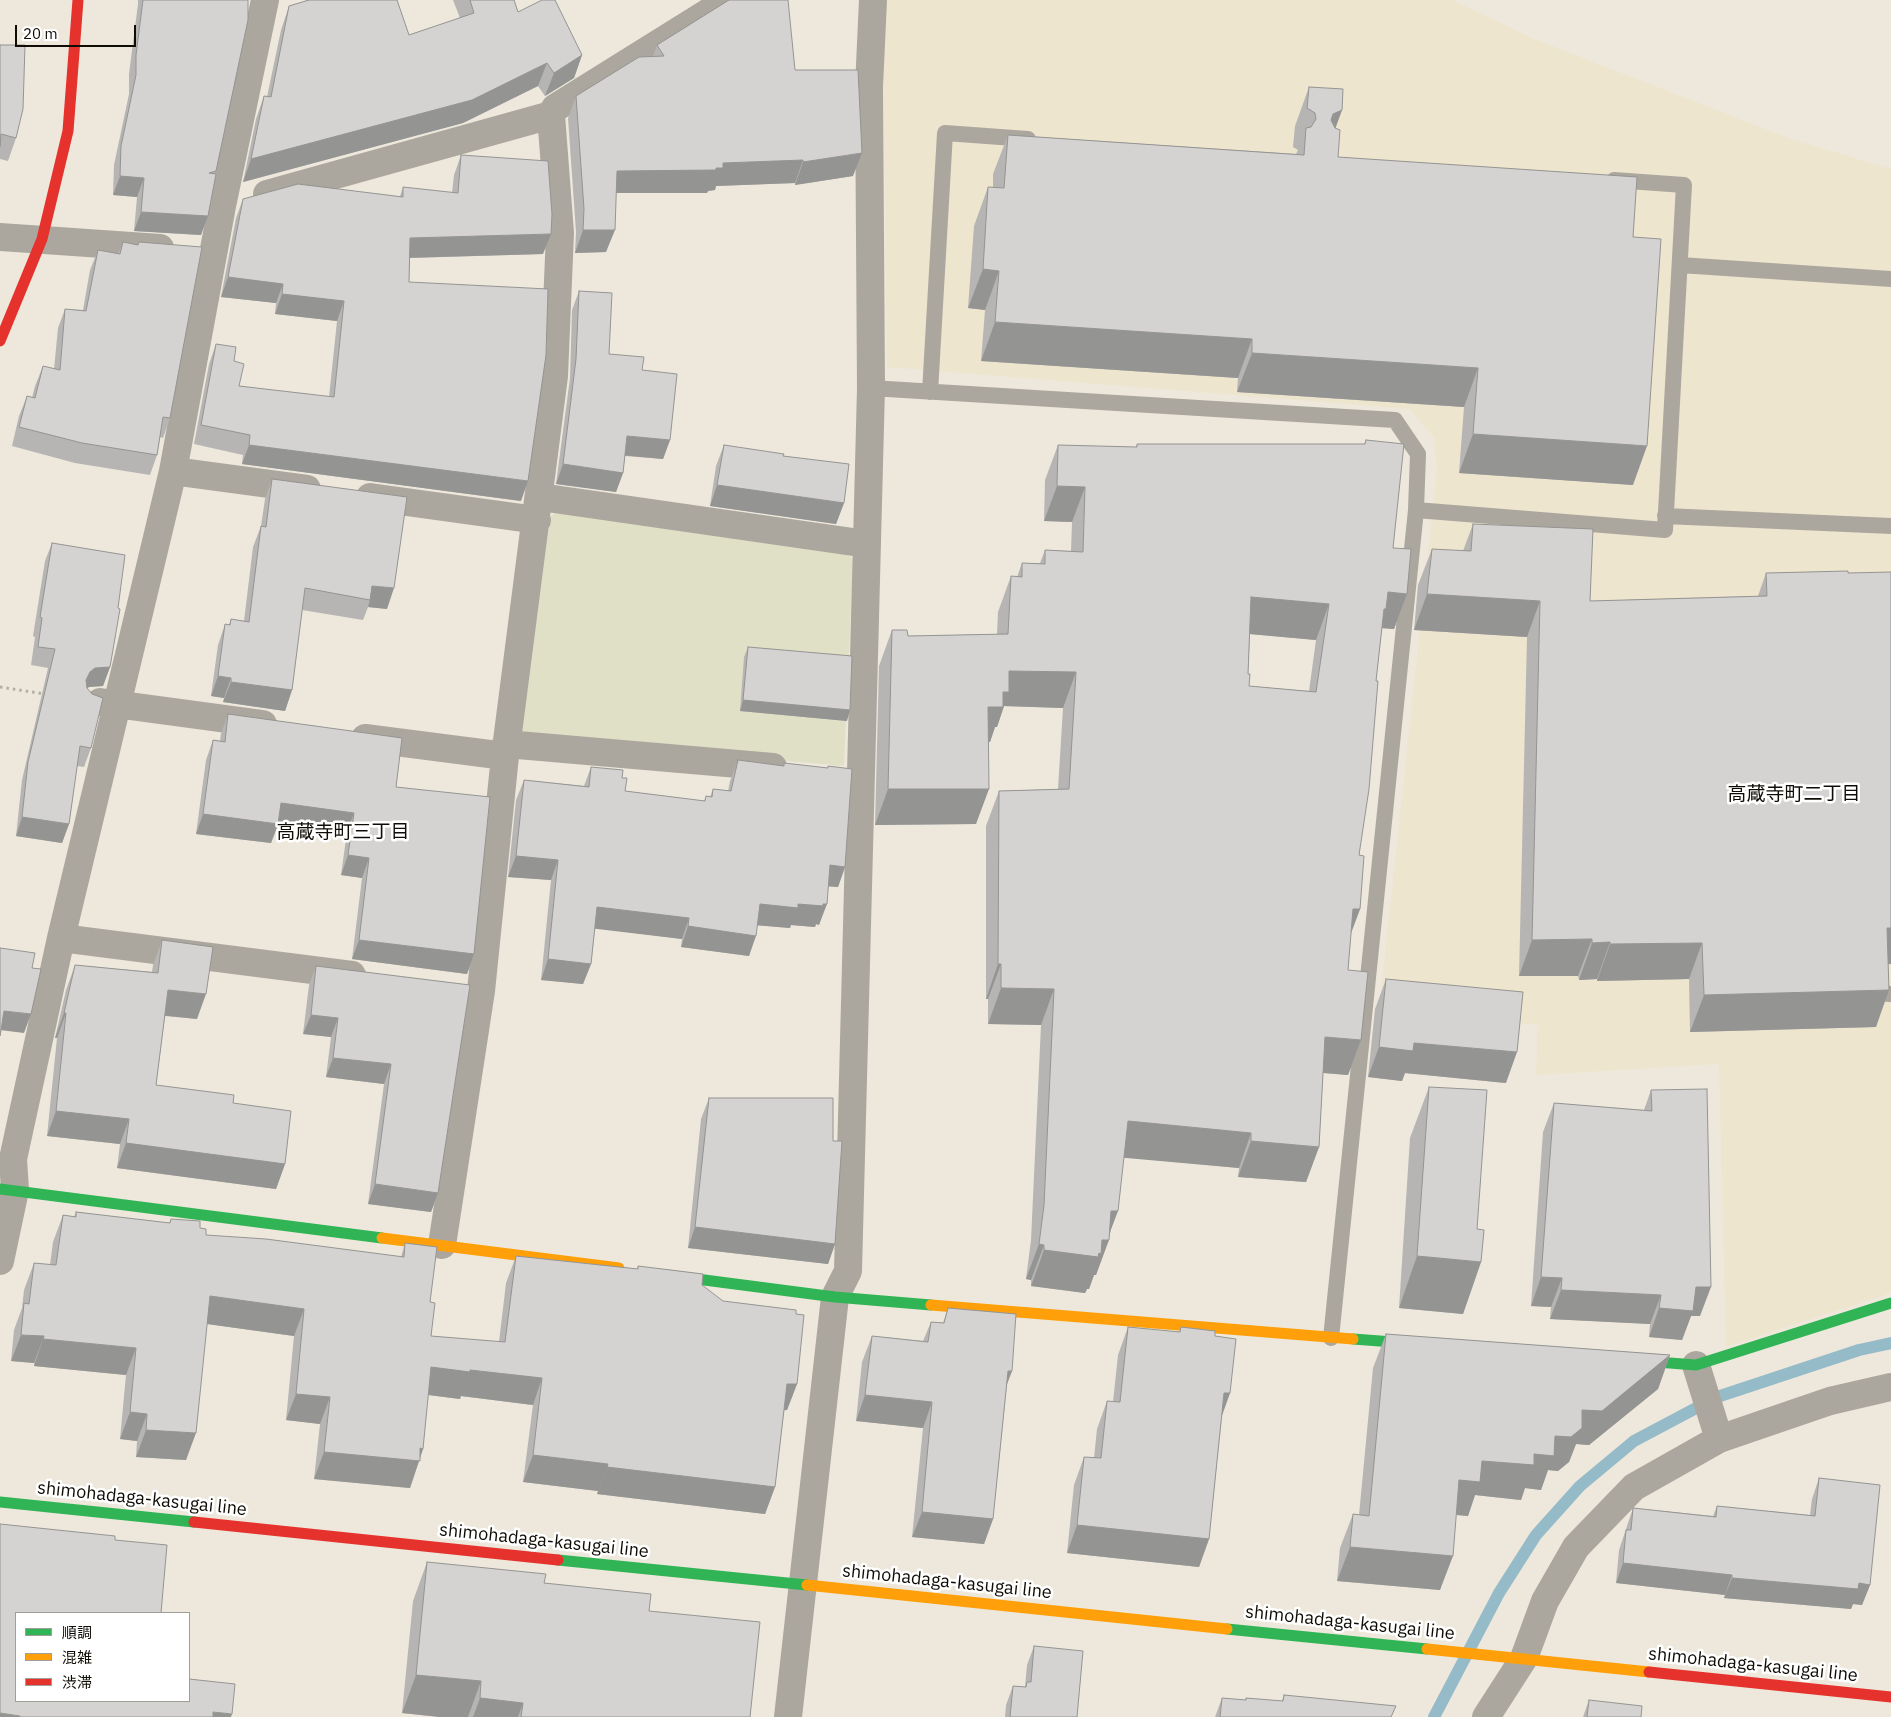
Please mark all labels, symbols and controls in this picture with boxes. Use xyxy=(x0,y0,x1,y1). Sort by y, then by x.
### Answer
scale bar xyxy=(18,15,139,47)
text: 20 m xyxy=(23,24,58,43)
district label: 高蔵寺町二丁目 xyxy=(1728,784,1860,806)
district label: 高蔵寺町三丁目 xyxy=(277,822,409,844)
street label: shimohadaga-kasugai line xyxy=(36,1477,248,1521)
street label: shimohadaga-kasugai line xyxy=(438,1519,650,1563)
street label: shimohadaga-kasugai line xyxy=(841,1560,1053,1604)
street label: shimohadaga-kasugai line xyxy=(1244,1601,1456,1645)
legend xyxy=(15,1612,190,1702)
text: 順調 xyxy=(62,1623,92,1642)
street label: shimohadaga-kasugai line xyxy=(1647,1643,1859,1687)
text: 混雑 xyxy=(62,1648,92,1667)
text: 渋滞 xyxy=(62,1673,92,1692)

